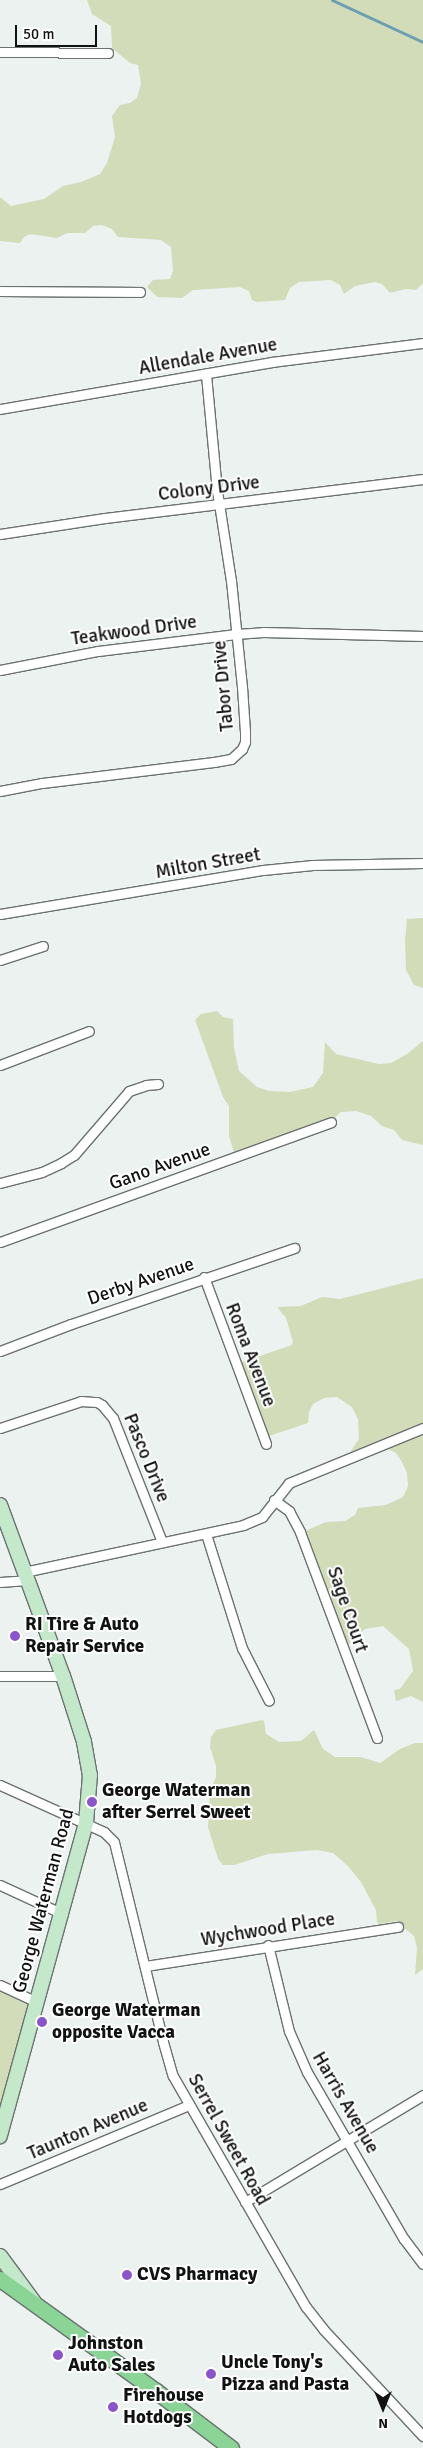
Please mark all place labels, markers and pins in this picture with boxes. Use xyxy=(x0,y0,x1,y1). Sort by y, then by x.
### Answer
place label: RI Tire & Auto Repair Service xyxy=(25,1614,144,1658)
marker: RI Tire & Auto Repair Service xyxy=(9,1630,21,1642)
place label: George Waterman after Serrel Sweet xyxy=(102,1780,251,1824)
marker: George Waterman after Serrel Sweet xyxy=(86,1796,98,1808)
place label: George Waterman opposite Vacca xyxy=(52,2000,201,2044)
marker: George Waterman opposite Vacca xyxy=(36,2016,48,2028)
place label: CVS Pharmacy xyxy=(137,2264,257,2286)
marker: CVS Pharmacy xyxy=(121,2269,133,2281)
place label: Johnston Auto Sales xyxy=(68,2333,155,2377)
marker: Johnston Auto Sales xyxy=(52,2349,64,2361)
place label: Uncle Tony's Pizza and Pasta xyxy=(221,2352,349,2396)
marker: Uncle Tony's Pizza and Pasta xyxy=(205,2368,217,2380)
place label: Firehouse Hotdogs xyxy=(123,2385,204,2429)
marker: Firehouse Hotdogs xyxy=(107,2401,119,2413)

